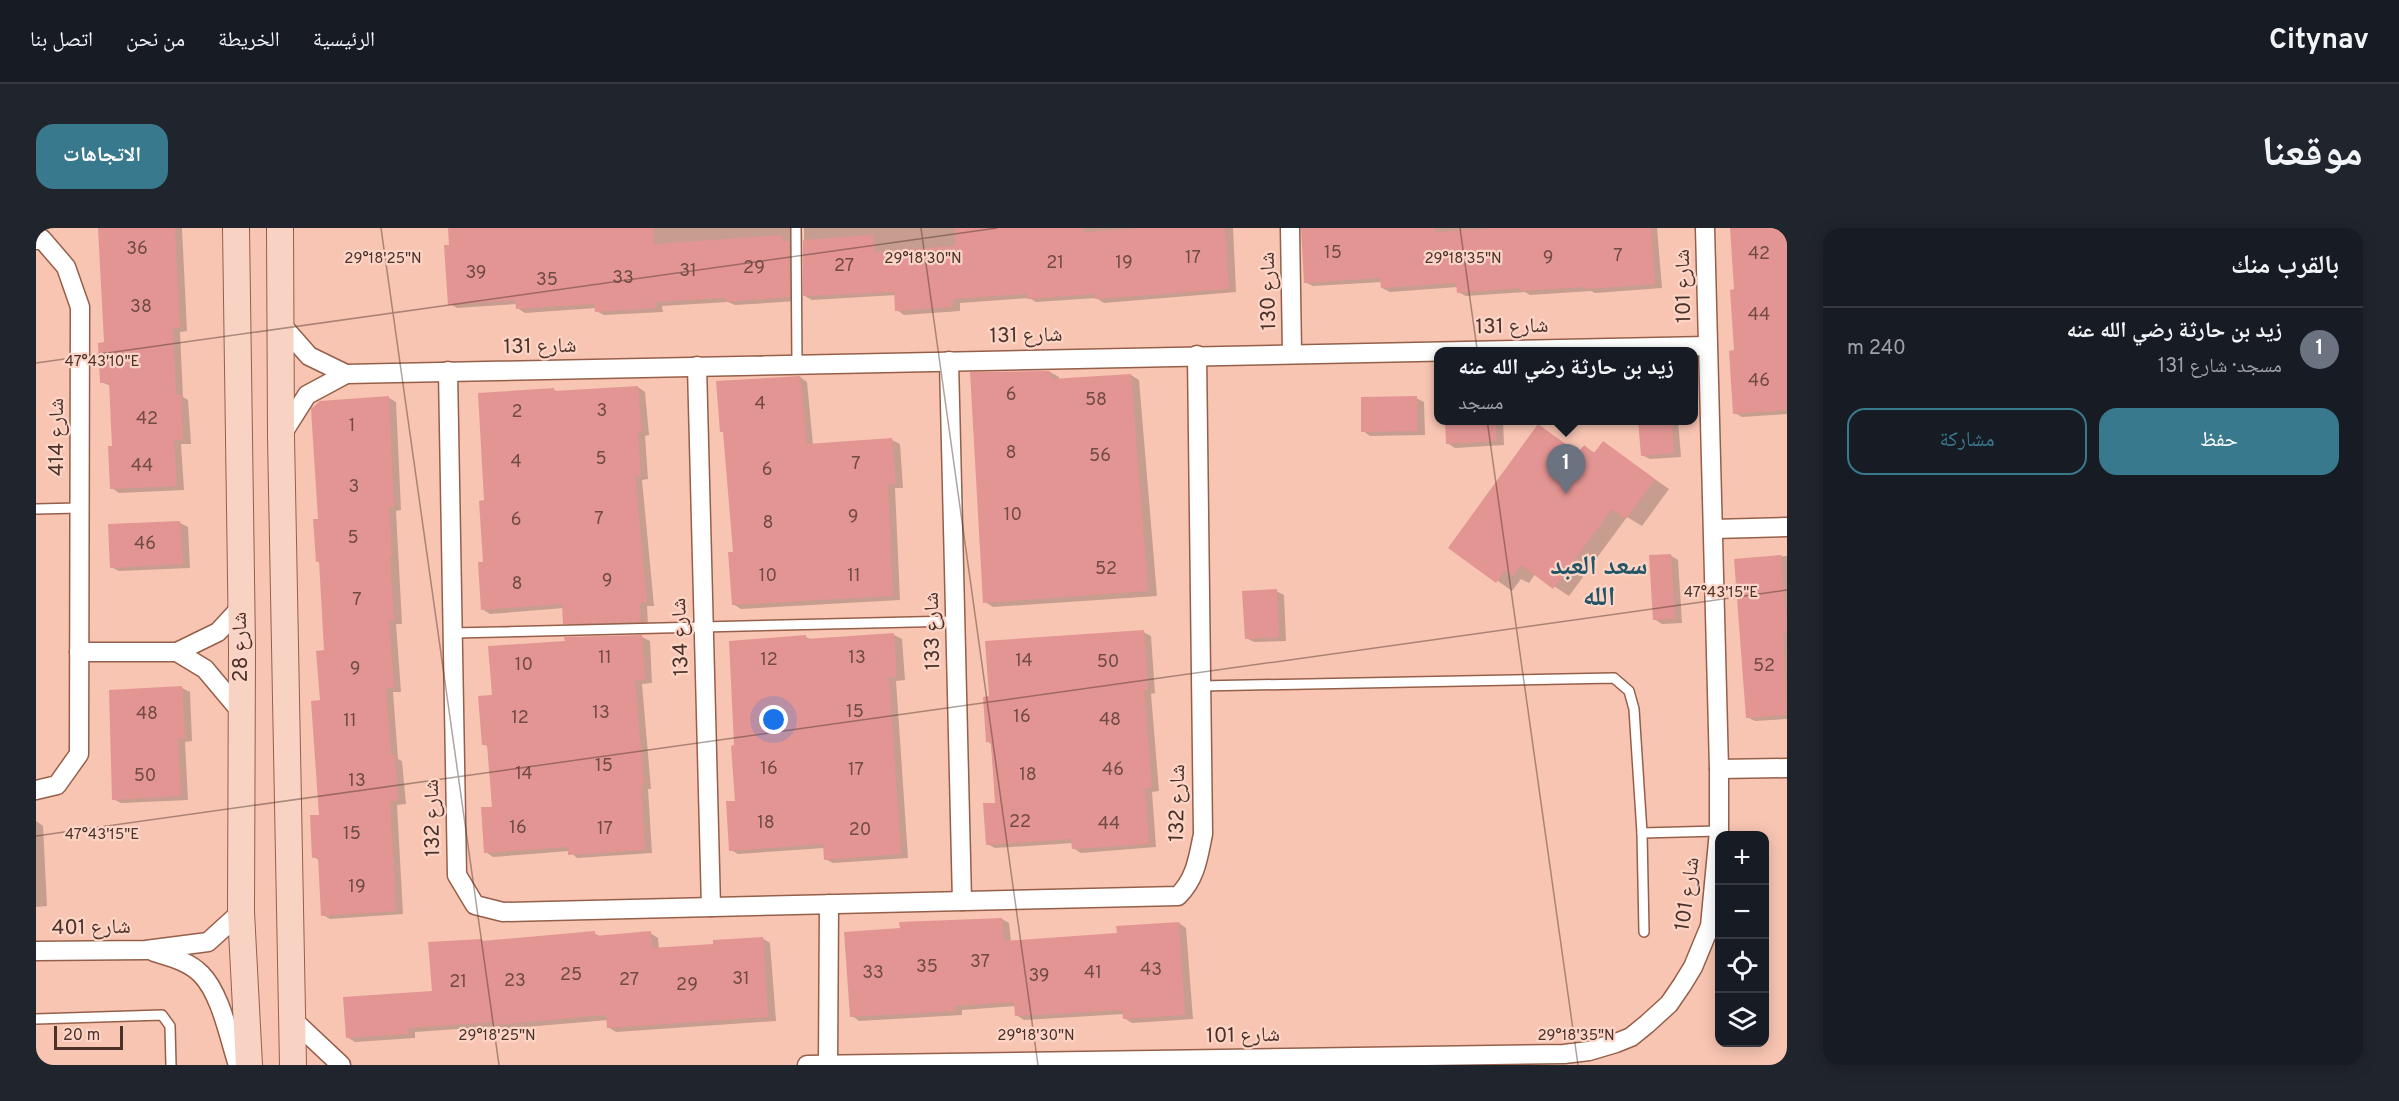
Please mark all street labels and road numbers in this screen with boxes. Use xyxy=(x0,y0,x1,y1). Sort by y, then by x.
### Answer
street label: شارع 101 xyxy=(1670,249,1698,323)
street label: شارع 130 xyxy=(1255,251,1283,331)
street label: شارع 131 xyxy=(1475,313,1549,341)
street label: شارع 131 xyxy=(989,322,1063,350)
street label: شارع 131 xyxy=(503,333,577,361)
street label: شارع 414 xyxy=(44,398,71,476)
street label: شارع 133 xyxy=(919,592,947,670)
street label: شارع 134 xyxy=(666,597,696,677)
street label: شارع 28 xyxy=(227,611,255,683)
street label: شارع 132 xyxy=(1164,764,1192,842)
street label: شارع 132 xyxy=(419,779,447,857)
street label: شارع 101 xyxy=(1669,855,1707,933)
street label: شارع 401 xyxy=(51,914,131,942)
street label: شارع 101 xyxy=(1206,1022,1280,1050)

